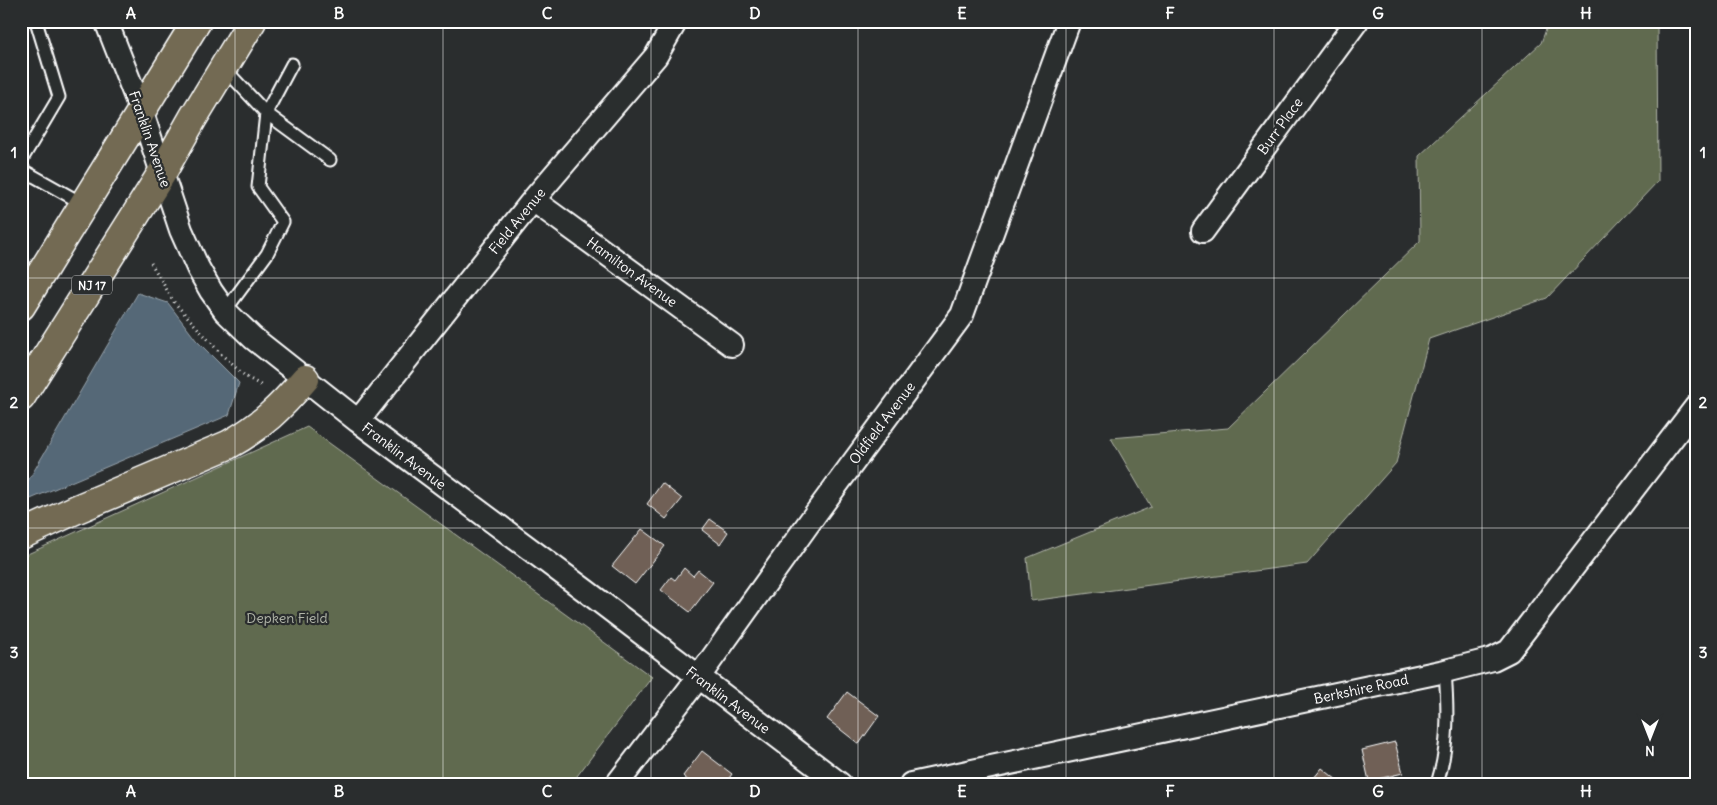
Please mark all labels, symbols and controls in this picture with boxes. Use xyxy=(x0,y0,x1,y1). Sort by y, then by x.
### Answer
text: A xyxy=(126,3,136,23)
text: B xyxy=(334,3,345,23)
text: C xyxy=(542,3,553,23)
text: D xyxy=(749,3,761,23)
text: E xyxy=(957,3,967,23)
text: F xyxy=(1165,3,1175,23)
text: G xyxy=(1372,3,1384,23)
text: H xyxy=(1580,3,1592,23)
street label: Franklin Avenue xyxy=(125,88,175,190)
street label: Burr Place xyxy=(1253,94,1307,158)
text: 1 xyxy=(11,142,17,162)
text: 1 xyxy=(1700,142,1706,162)
street label: Field Avenue xyxy=(485,184,549,258)
street label: Hamilton Avenue xyxy=(583,233,681,311)
road number: NJ 17 xyxy=(72,276,112,294)
street label: Oldfield Avenue xyxy=(845,378,919,468)
text: 2 xyxy=(10,392,19,412)
text: 2 xyxy=(1699,392,1708,412)
street label: Franklin Avenue xyxy=(358,418,450,494)
park label: Depken Field xyxy=(246,609,328,627)
text: 3 xyxy=(9,642,19,662)
text: 3 xyxy=(1698,642,1708,662)
street label: Franklin Avenue xyxy=(682,662,774,738)
street label: Berkshire Road xyxy=(1312,670,1410,708)
north arrow xyxy=(1624,712,1674,762)
text: N xyxy=(1645,742,1655,760)
text: A xyxy=(126,781,136,801)
text: B xyxy=(334,781,345,801)
text: C xyxy=(542,781,553,801)
text: D xyxy=(749,781,761,801)
text: E xyxy=(957,781,967,801)
text: F xyxy=(1165,781,1175,801)
text: G xyxy=(1372,781,1384,801)
text: H xyxy=(1580,781,1592,801)

